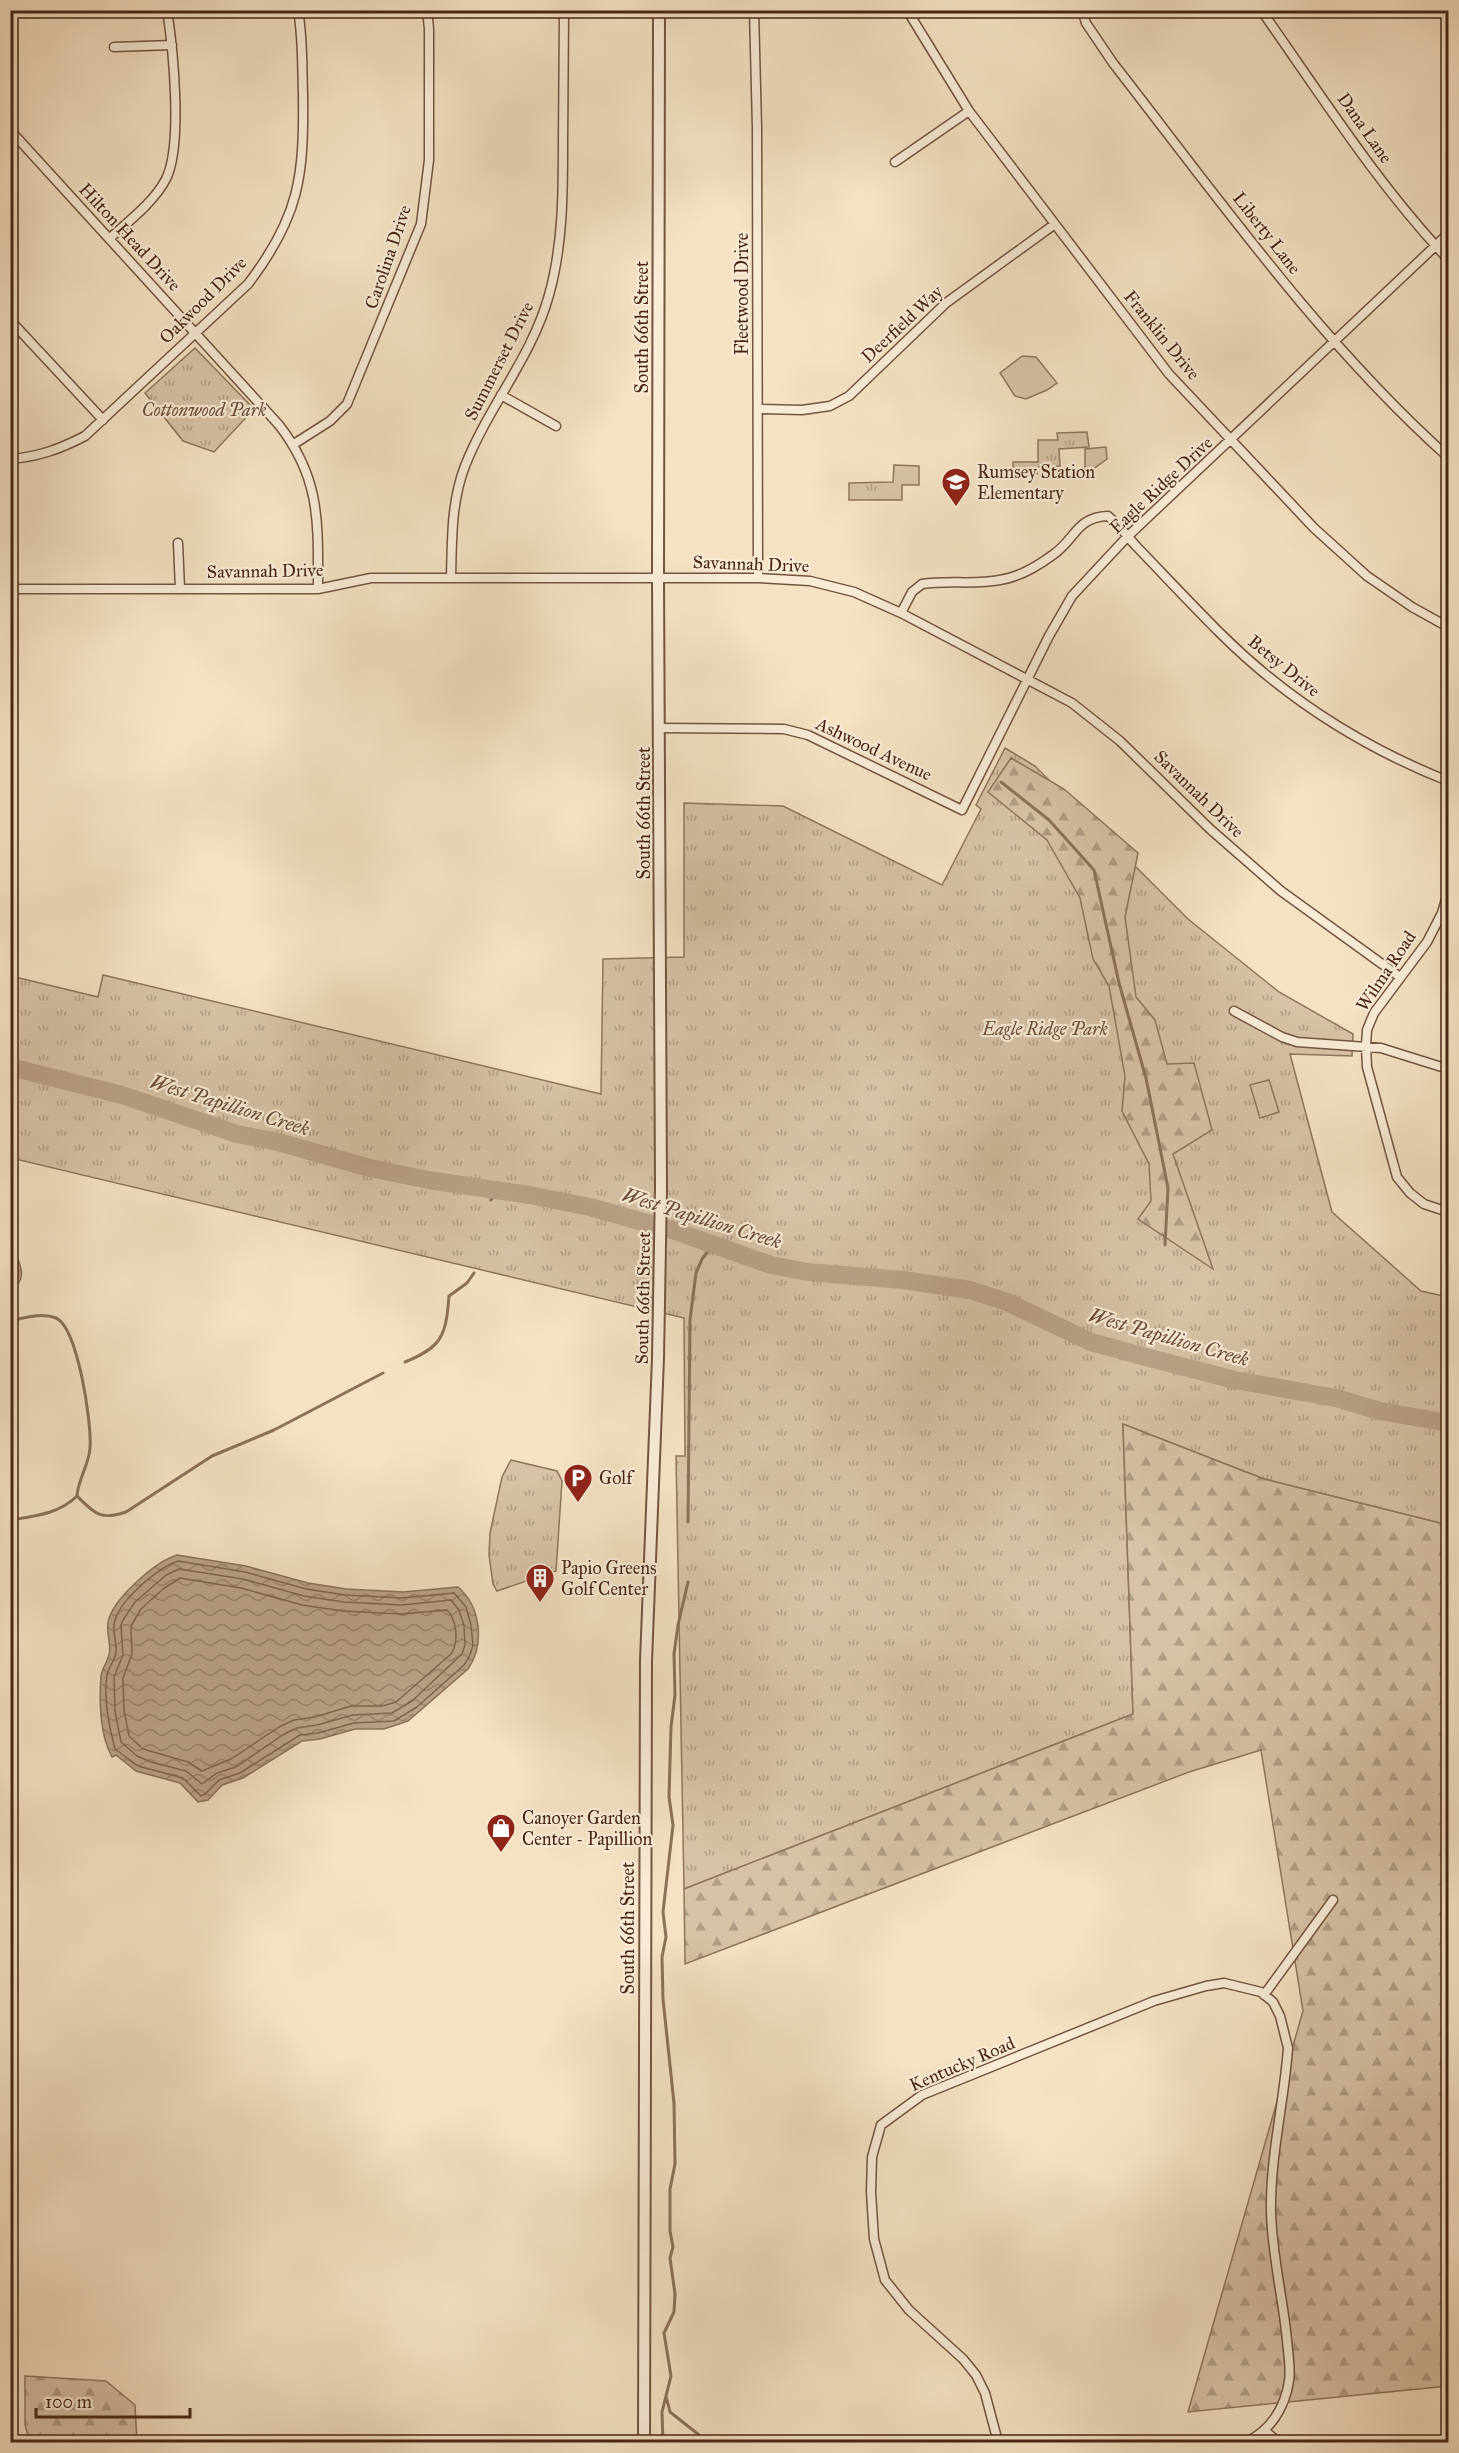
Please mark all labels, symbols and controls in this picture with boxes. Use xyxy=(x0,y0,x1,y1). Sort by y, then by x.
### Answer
street label: Dana Lane xyxy=(1333,88,1397,168)
street label: Hilton Head Drive xyxy=(74,178,186,296)
street label: Liberty Lane xyxy=(1228,188,1306,278)
street label: Carolina Drive xyxy=(360,202,416,312)
street label: Fleetwood Drive xyxy=(731,233,753,355)
street label: Oakwood Drive xyxy=(155,252,251,348)
street label: South 66th Street xyxy=(631,260,653,393)
street label: Deerfield Way xyxy=(857,280,948,367)
street label: Franklin Drive xyxy=(1119,286,1205,384)
street label: Summerset Drive xyxy=(460,298,538,424)
park label: Cottonwood Park xyxy=(142,399,266,421)
street label: Eagle Ridge Drive xyxy=(1105,432,1218,539)
place label: Rumsey Station Elementary xyxy=(977,461,1095,504)
school or university icon: Rumsey Station Elementary xyxy=(940,466,972,508)
street label: Savannah Drive xyxy=(692,551,810,577)
street label: Savannah Drive xyxy=(207,559,323,583)
street label: Betsy Drive xyxy=(1244,630,1324,702)
street label: Ashwood Avenue xyxy=(812,712,936,785)
street label: South 66th Street xyxy=(633,746,655,879)
street label: Savannah Drive xyxy=(1149,746,1249,842)
street label: Wilma Road xyxy=(1351,927,1421,1015)
park label: Eagle Ridge Park xyxy=(981,1018,1108,1040)
water label: West Papillion Creek xyxy=(147,1069,313,1142)
water label: West Papillion Creek xyxy=(619,1182,785,1255)
street label: South 66th Street xyxy=(631,1231,655,1365)
water label: West Papillion Creek xyxy=(1086,1303,1252,1372)
parking icon: Golf xyxy=(562,1462,594,1504)
place label: Golf xyxy=(599,1467,635,1489)
place label: Papio Greens Golf Center xyxy=(561,1557,657,1600)
building icon: Papio Greens Golf Center xyxy=(524,1562,556,1604)
place label: Canoyer Garden Center - Papillion xyxy=(522,1807,653,1850)
shop icon: Canoyer Garden Center - Papillion xyxy=(485,1812,517,1854)
street label: South 66th Street xyxy=(617,1861,639,1994)
street label: Kentucky Road xyxy=(906,2032,1018,2096)
scale bar xyxy=(36,2381,190,2419)
text: 100 m xyxy=(45,2391,92,2413)

